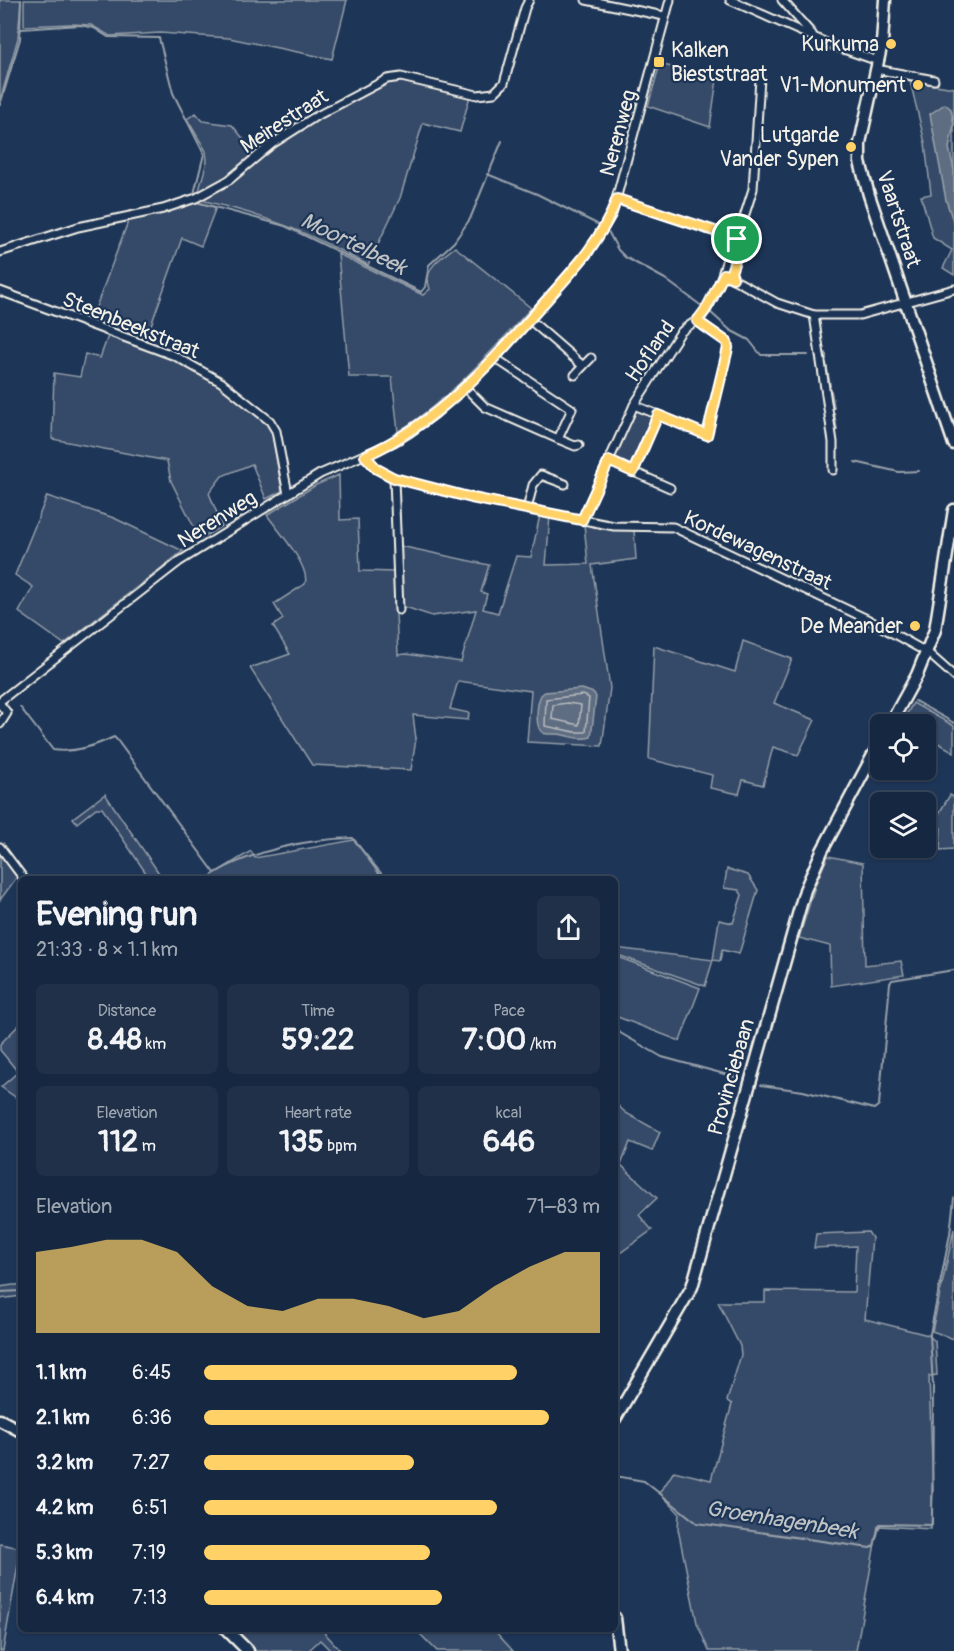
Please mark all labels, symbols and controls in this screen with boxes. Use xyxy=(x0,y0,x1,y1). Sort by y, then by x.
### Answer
place label: Kurkuma xyxy=(801,31,879,58)
place label: Kalken Bieststraat xyxy=(671,37,768,88)
marker: Kurkuma xyxy=(884,37,898,51)
marker: Kalken Bieststraat xyxy=(652,55,666,69)
place label: V1-Monument xyxy=(780,72,907,99)
marker: V1-Monument xyxy=(911,78,925,92)
street label: Meirestraat xyxy=(235,83,334,160)
street label: Nerenweg xyxy=(594,87,643,179)
place label: Lutgarde Vander Sypen xyxy=(720,122,840,173)
marker: Lutgarde Vander Sypen xyxy=(844,140,858,154)
street label: Vaartstraat xyxy=(870,167,927,272)
water label: Moortelbeek xyxy=(296,206,413,282)
pin xyxy=(711,213,762,264)
icon: arrive xyxy=(720,222,753,255)
street label: Steenbeekstraat xyxy=(58,286,204,365)
street label: Hofland xyxy=(619,315,681,387)
street label: Nerenweg xyxy=(173,485,262,554)
street label: Kordewagenstraat xyxy=(679,504,837,597)
place label: De Meander xyxy=(800,613,904,640)
marker: De Meander xyxy=(908,619,922,633)
map controls xyxy=(870,714,936,858)
button: locate xyxy=(870,714,936,780)
button: layers xyxy=(870,792,936,858)
text: Evening run xyxy=(36,894,197,935)
button: share xyxy=(537,896,600,959)
text: 21:33 · 8 × 1.1 km xyxy=(36,937,178,962)
text: Distance xyxy=(98,1001,156,1021)
text: Time xyxy=(301,1001,335,1021)
text: Pace xyxy=(493,1001,525,1021)
street label: Provinciebaan xyxy=(702,1016,761,1139)
text: 8.48 xyxy=(88,1021,142,1058)
text: 59:22 xyxy=(281,1021,355,1058)
text: 7:00 xyxy=(462,1021,526,1058)
text: km xyxy=(142,1034,166,1054)
text: /km xyxy=(526,1034,556,1054)
text: Elevation xyxy=(97,1103,157,1123)
text: Heart rate xyxy=(284,1103,352,1123)
text: kcal xyxy=(496,1103,522,1123)
text: 112 xyxy=(98,1123,138,1160)
text: 135 xyxy=(279,1123,324,1160)
text: 646 xyxy=(483,1123,535,1160)
text: m xyxy=(138,1136,156,1156)
text: bpm xyxy=(324,1136,357,1156)
text: Elevation xyxy=(36,1194,112,1219)
text: 71–83 m xyxy=(526,1194,600,1219)
text: 1.1 km xyxy=(36,1360,86,1385)
text: 6:45 xyxy=(132,1360,171,1385)
text: 2.1 km xyxy=(36,1405,90,1430)
text: 6:36 xyxy=(132,1405,172,1430)
text: 3.2 km xyxy=(36,1450,93,1475)
text: 7:27 xyxy=(132,1450,170,1475)
water label: Groenhagenbeek xyxy=(704,1494,861,1546)
text: 4.2 km xyxy=(36,1495,94,1520)
text: 6:51 xyxy=(132,1495,168,1520)
text: 5.3 km xyxy=(36,1540,93,1565)
text: 7:19 xyxy=(132,1540,166,1565)
text: 6.4 km xyxy=(36,1585,94,1610)
text: 7:13 xyxy=(132,1585,167,1610)

